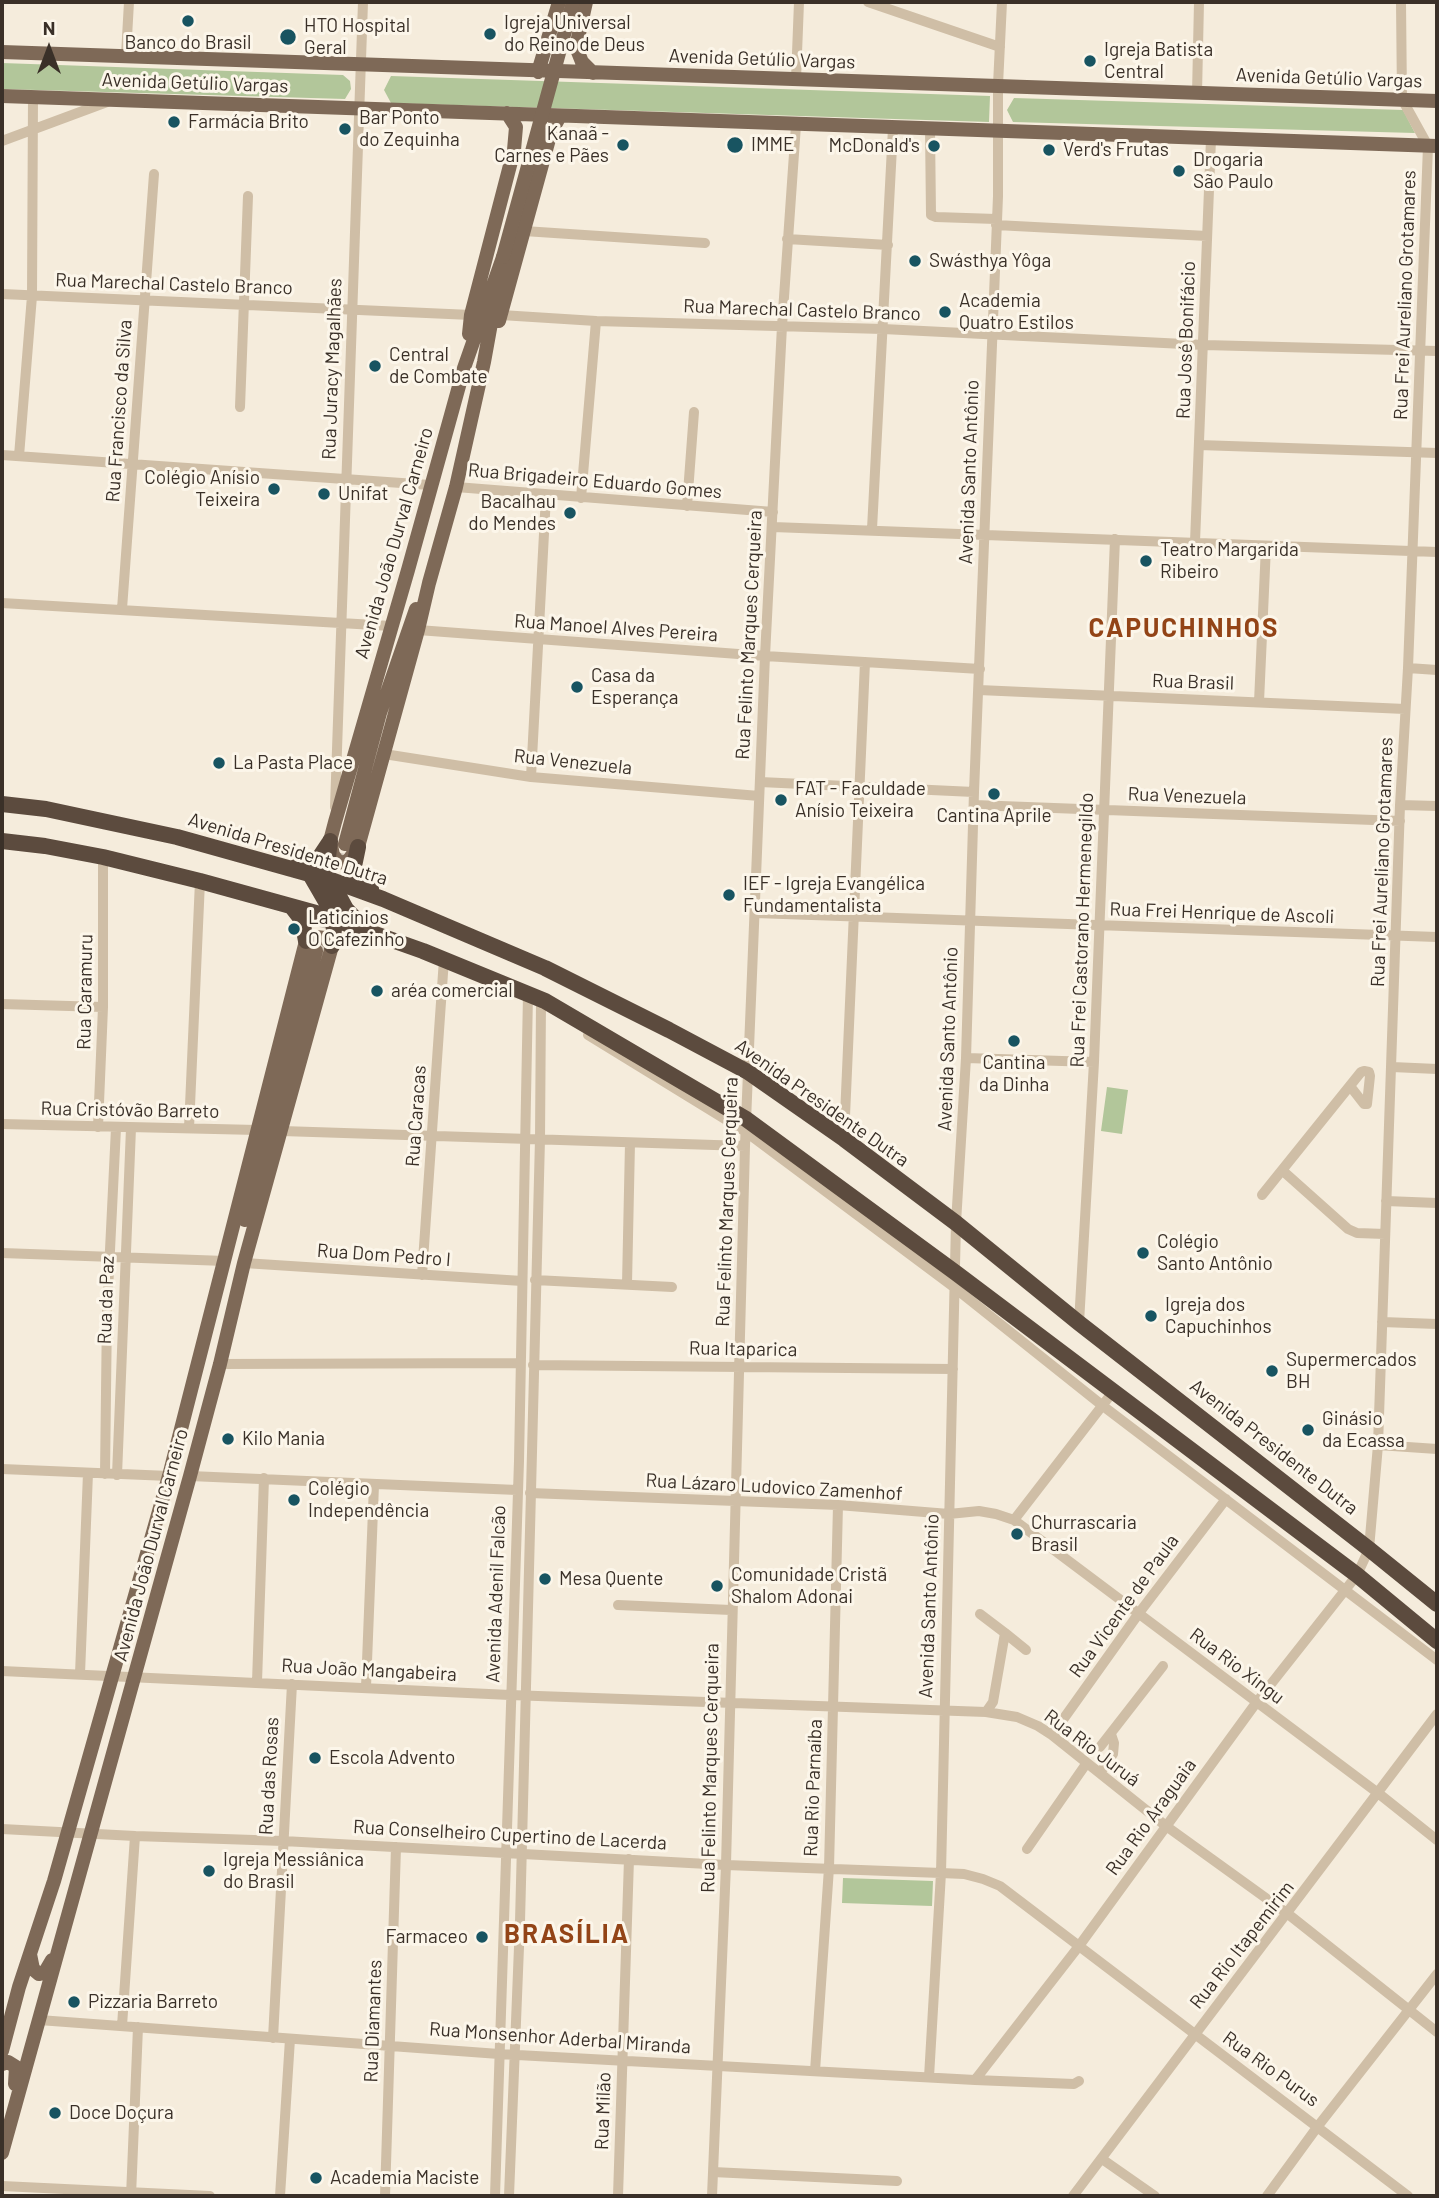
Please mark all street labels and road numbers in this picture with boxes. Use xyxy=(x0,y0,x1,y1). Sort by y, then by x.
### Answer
street label: Avenida Getúlio Vargas xyxy=(668,44,856,74)
street label: Avenida Getúlio Vargas xyxy=(1235,63,1423,93)
street label: Avenida Getúlio Vargas xyxy=(101,68,289,98)
street label: Rua Frei Aureliano Grotamares xyxy=(1389,170,1421,420)
street label: Rua José Bonifácio xyxy=(1172,261,1200,419)
street label: Rua Marechal Castelo Branco xyxy=(55,268,293,300)
street label: Rua Juracy Magalhães xyxy=(317,278,347,460)
street label: Rua Marechal Castelo Branco xyxy=(683,294,921,326)
street label: Rua Francisco da Silva xyxy=(101,319,137,503)
street label: Avenida Santo Antônio xyxy=(954,379,984,565)
street label: Avenida João Durval Carneiro xyxy=(350,425,438,661)
street label: Rua Brigadeiro Eduardo Gomes xyxy=(467,459,723,503)
street label: Rua Felinto Marques Cerqueira xyxy=(731,510,767,760)
street label: Rua Manoel Alves Pereira xyxy=(513,610,719,646)
street label: Rua Brasil xyxy=(1152,669,1234,695)
street label: Rua Frei Aureliano Grotamares xyxy=(1366,737,1398,987)
street label: Rua Venezuela xyxy=(513,744,633,780)
street label: Rua Venezuela xyxy=(1127,783,1247,809)
street label: Rua Frei Castorano Hermenegildo xyxy=(1066,792,1098,1068)
street label: Avenida Presidente Dutra xyxy=(186,808,390,890)
street label: Rua Frei Henrique de Ascoli xyxy=(1109,898,1335,928)
street label: Rua Caramuru xyxy=(73,934,97,1050)
street label: Avenida Santo Antônio xyxy=(933,946,963,1132)
street label: Avenida Presidente Dutra xyxy=(731,1034,913,1172)
street label: Rua Caracas xyxy=(401,1064,431,1168)
street label: Rua Felinto Marques Cerqueira xyxy=(711,1077,743,1327)
street label: Rua Cristóvão Barreto xyxy=(40,1097,220,1123)
street label: Rua Dom Pedro I xyxy=(316,1239,452,1271)
street label: Rua da Paz xyxy=(93,1255,119,1345)
street label: Rua Itaparica xyxy=(689,1337,797,1361)
street label: Avenida Presidente Dutra xyxy=(1185,1374,1363,1520)
street label: Avenida João Durval Carneiro xyxy=(109,1426,193,1664)
street label: Rua Lázaro Ludovico Zamenhof xyxy=(645,1469,903,1505)
street label: Avenida Adenil Falcão xyxy=(482,1505,510,1683)
street label: Avenida Santo Antônio xyxy=(914,1513,944,1699)
street label: Rua Vicente de Paula xyxy=(1064,1530,1184,1682)
street label: Rua Rio Xingu xyxy=(1185,1623,1289,1709)
street label: Rua Felinto Marques Cerqueira xyxy=(696,1643,724,1893)
street label: Rua João Mangabeira xyxy=(281,1654,457,1686)
street label: Rua Rio Juruá xyxy=(1040,1705,1144,1791)
street label: Rua das Rosas xyxy=(255,1716,283,1836)
street label: Rua Rio Parnaíba xyxy=(799,1719,827,1857)
street label: Rua Rio Araguaia xyxy=(1101,1754,1201,1880)
street label: Rua Conselheiro Cupertino de Lacerda xyxy=(353,1815,667,1855)
street label: Rua Rio Itapemirim xyxy=(1185,1877,1299,2013)
street label: Rua Diamantes xyxy=(359,1959,387,2083)
street label: Rua Monsenhor Aderbal Miranda xyxy=(428,2017,692,2059)
street label: Rua Rio Purus xyxy=(1218,2026,1324,2112)
street label: Rua Milão xyxy=(590,2072,616,2150)

